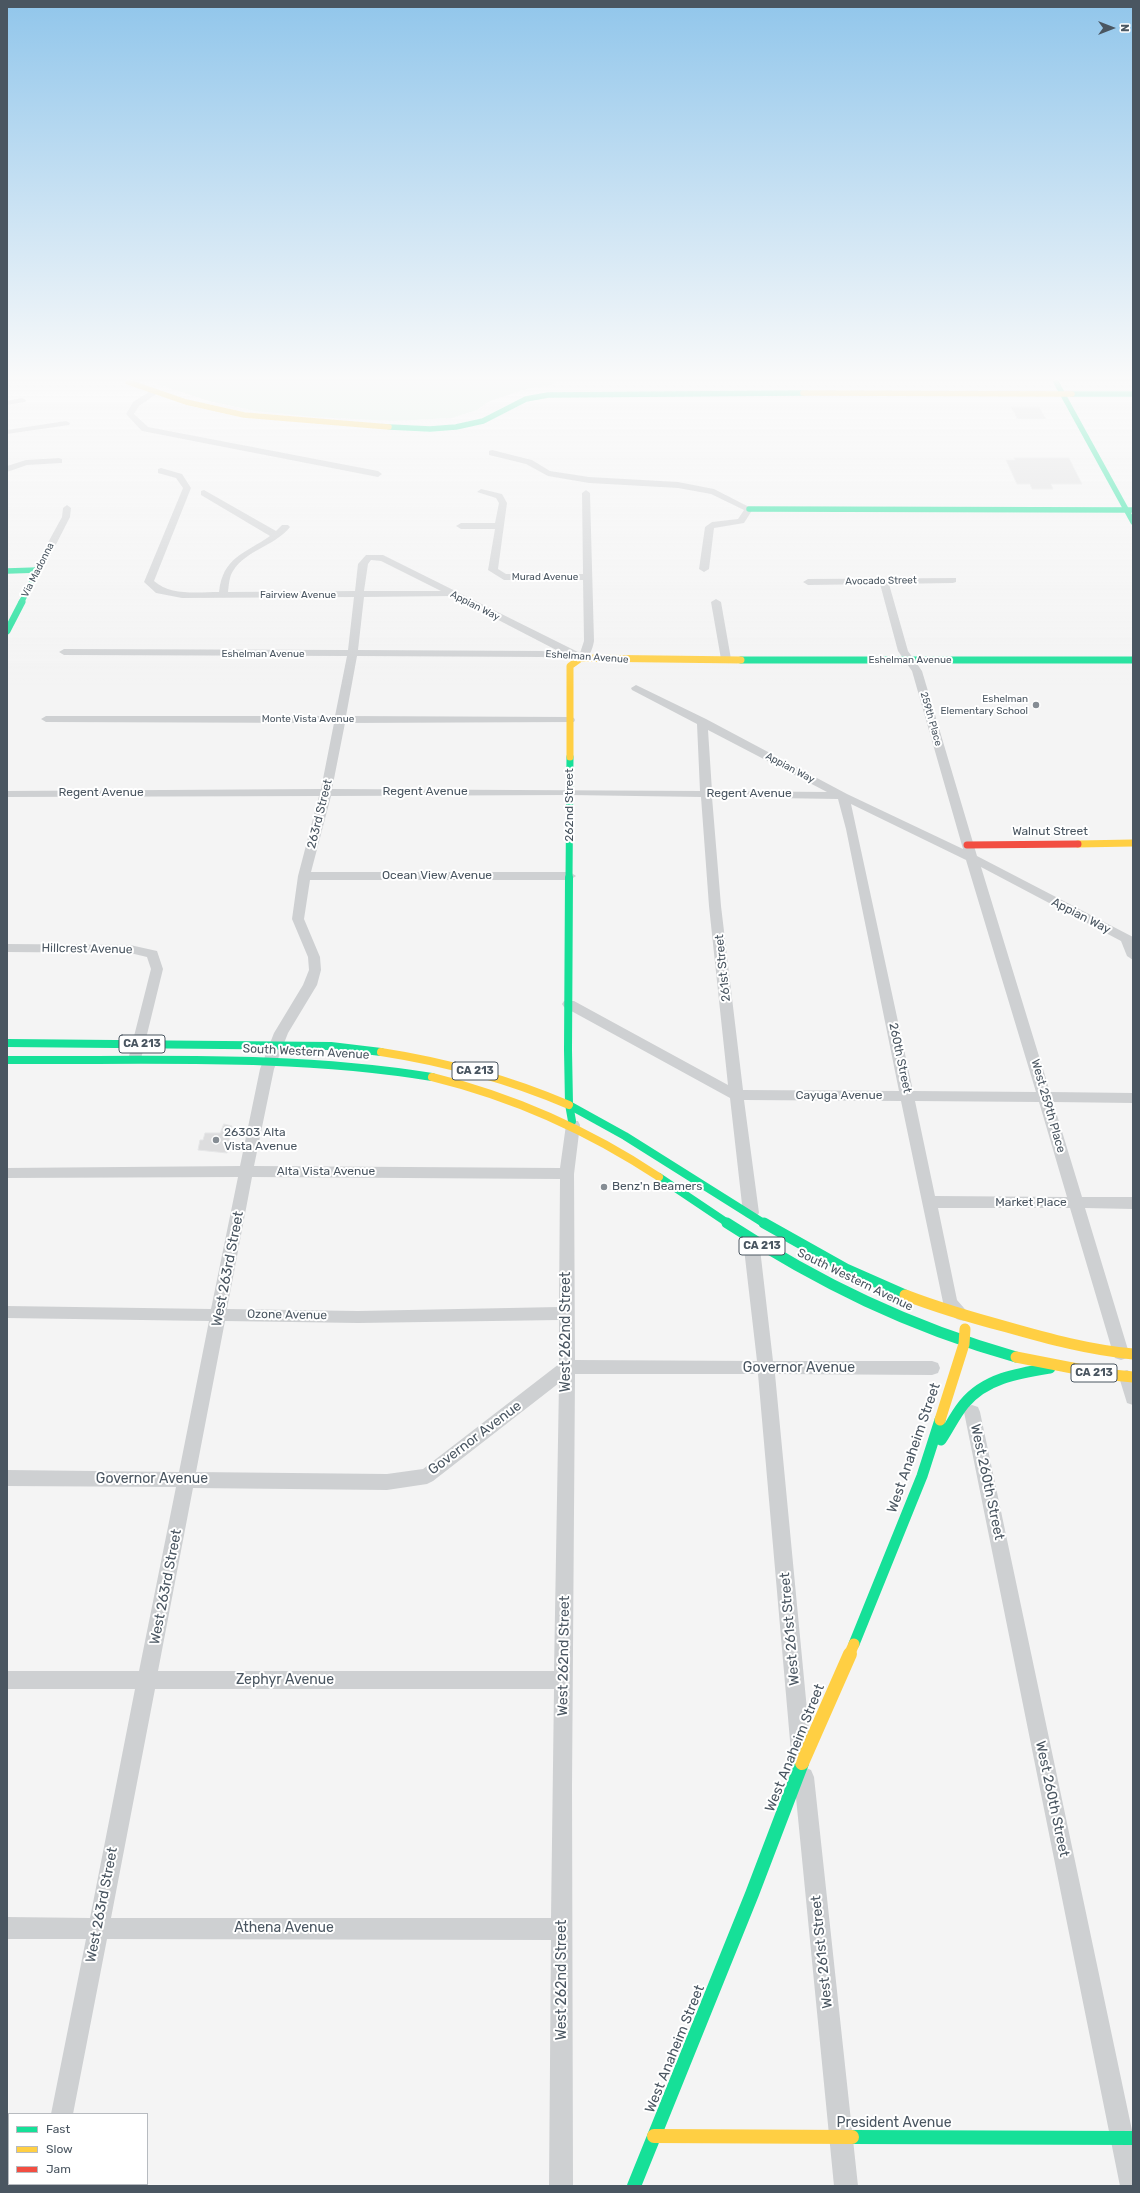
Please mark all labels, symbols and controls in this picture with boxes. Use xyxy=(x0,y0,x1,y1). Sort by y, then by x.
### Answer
north arrow xyxy=(1092,8,1132,48)
text: N xyxy=(1118,24,1131,32)
street label: Via Madonna xyxy=(19,541,57,599)
street label: Murad Avenue xyxy=(512,571,578,583)
street label: Avocado Street xyxy=(845,574,917,588)
street label: Appian Way xyxy=(448,588,502,624)
street label: Fairview Avenue xyxy=(260,589,336,601)
street label: Eshelman Avenue xyxy=(221,648,305,660)
street label: Eshelman Avenue xyxy=(545,648,629,666)
street label: Eshelman Avenue xyxy=(868,654,952,666)
street label: 259th Place xyxy=(918,691,944,747)
place label: Eshelman Elementary School xyxy=(940,693,1028,716)
marker: Eshelman Elementary School xyxy=(1031,700,1041,710)
street label: Monte Vista Avenue xyxy=(262,713,354,725)
street label: Appian Way xyxy=(763,750,817,786)
street label: 262nd Street xyxy=(563,768,577,842)
street label: 263rd Street xyxy=(304,778,336,850)
street label: Regent Avenue xyxy=(382,785,468,799)
street label: Regent Avenue xyxy=(58,786,144,800)
street label: Regent Avenue xyxy=(706,787,792,801)
street label: Walnut Street xyxy=(1012,825,1088,839)
street label: Ocean View Avenue xyxy=(382,869,492,883)
street label: Appian Way xyxy=(1049,895,1113,937)
street label: 261st Street xyxy=(712,934,734,1002)
street label: Hillcrest Avenue xyxy=(41,941,133,957)
street label: 260th Street xyxy=(886,1022,914,1094)
road number: CA 213 xyxy=(119,1035,165,1053)
street label: South Western Avenue xyxy=(242,1041,370,1063)
street label: West 259th Place xyxy=(1028,1058,1068,1154)
road number: CA 213 xyxy=(452,1062,498,1080)
street label: Cayuga Avenue xyxy=(795,1089,883,1103)
place label: 26303 Alta Vista Avenue xyxy=(224,1126,297,1154)
marker: 26303 Alta Vista Avenue xyxy=(211,1135,221,1145)
street label: Alta Vista Avenue xyxy=(277,1165,375,1179)
place label: Benz'n Beamers xyxy=(612,1180,702,1194)
marker: Benz'n Beamers xyxy=(599,1182,609,1192)
street label: Market Place xyxy=(995,1196,1067,1210)
street label: West 263rd Street xyxy=(209,1210,247,1328)
road number: CA 213 xyxy=(739,1237,785,1255)
street label: South Western Avenue xyxy=(795,1246,915,1314)
street label: West 262nd Street xyxy=(558,1272,574,1392)
street label: Ozone Avenue xyxy=(247,1307,327,1323)
street label: Governor Avenue xyxy=(743,1360,855,1376)
road number: CA 213 xyxy=(1071,1364,1117,1382)
street label: West Anaheim Street xyxy=(884,1381,944,1515)
street label: Governor Avenue xyxy=(425,1398,525,1478)
street label: West 260th Street xyxy=(966,1422,1008,1542)
street label: Governor Avenue xyxy=(96,1471,208,1487)
street label: West 263rd Street xyxy=(147,1528,185,1646)
street label: West 261st Street xyxy=(777,1572,803,1686)
street label: West 262nd Street xyxy=(555,1596,573,1716)
street label: Zephyr Avenue xyxy=(236,1672,334,1688)
street label: West Anaheim Street xyxy=(762,1682,828,1814)
street label: West 260th Street xyxy=(1031,1739,1073,1859)
street label: West 263rd Street xyxy=(83,1846,121,1964)
street label: West 261st Street xyxy=(808,1895,836,2009)
street label: Athena Avenue xyxy=(234,1920,334,1936)
street label: West 262nd Street xyxy=(554,1920,570,2040)
street label: West Anaheim Street xyxy=(642,1983,708,2115)
legend xyxy=(8,2113,148,2185)
street label: President Avenue xyxy=(836,2115,952,2131)
text: Fast xyxy=(46,2122,70,2136)
text: Slow xyxy=(46,2142,73,2156)
text: Jam xyxy=(46,2162,71,2176)

